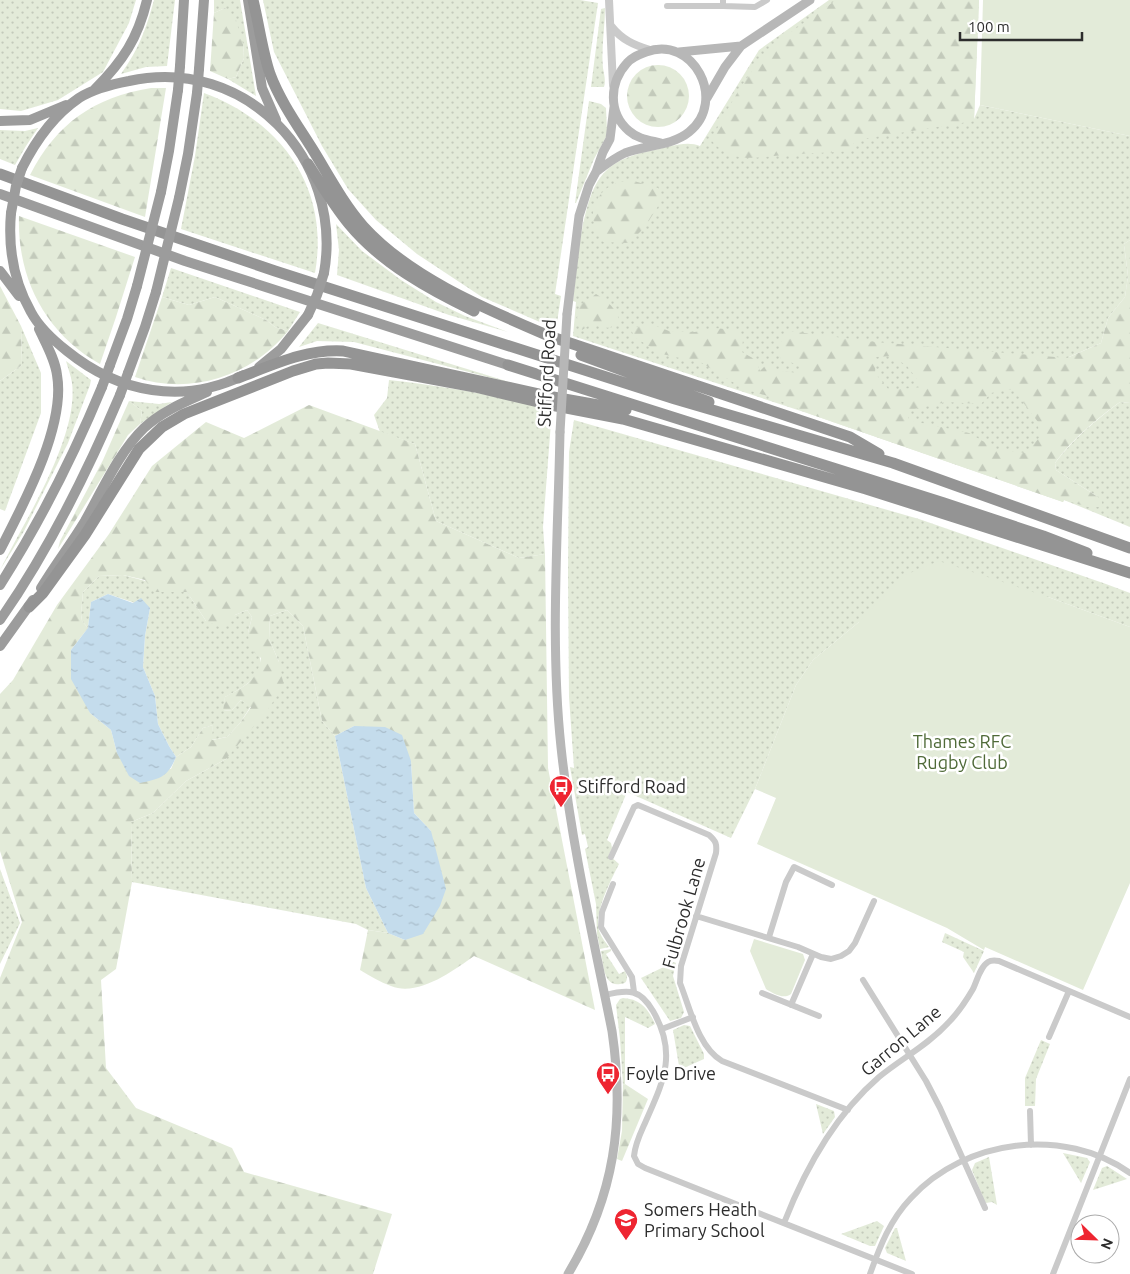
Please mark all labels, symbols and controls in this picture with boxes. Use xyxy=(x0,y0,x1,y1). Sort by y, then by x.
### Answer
scale bar xyxy=(960,10,1082,42)
text: 100 m xyxy=(968,18,1010,35)
street label: Stifford Road xyxy=(533,318,559,427)
park label: Thames RFC Rugby Club xyxy=(913,731,1011,772)
bus stop icon: Stifford Road xyxy=(548,774,574,808)
place label: Stifford Road xyxy=(578,776,686,796)
street label: Fulbrook Lane xyxy=(658,855,708,970)
street label: Garron Lane xyxy=(856,1001,944,1080)
bus stop icon: Foyle Drive xyxy=(595,1061,621,1095)
place label: Foyle Drive xyxy=(626,1063,716,1083)
place label: Somers Heath Primary School xyxy=(644,1199,765,1240)
school or university icon: Somers Heath Primary School xyxy=(613,1207,639,1241)
north arrow xyxy=(1070,1214,1120,1264)
text: N xyxy=(1098,1236,1116,1252)

